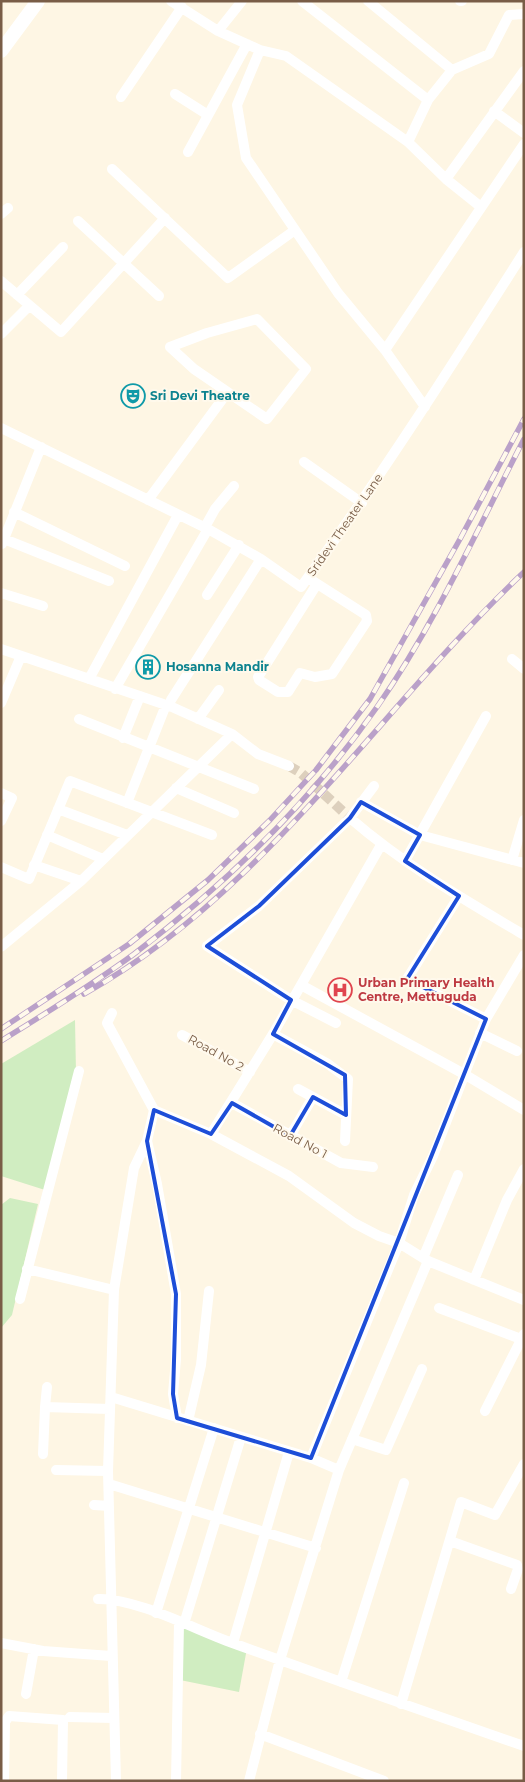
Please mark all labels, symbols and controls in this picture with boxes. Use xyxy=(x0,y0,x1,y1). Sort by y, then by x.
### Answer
theatre icon: Sri Devi Theatre xyxy=(120,383,146,409)
place label: Sri Devi Theatre xyxy=(150,388,250,403)
street label: Sridevi Theater Lane xyxy=(303,470,386,579)
building icon: Hosanna Mandir xyxy=(135,654,161,680)
place label: Hosanna Mandir xyxy=(166,659,269,674)
place label: Urban Primary Health Centre, Mettuguda xyxy=(358,975,495,1004)
hospital icon: Urban Primary Health Centre, Mettuguda xyxy=(327,977,353,1003)
street label: Road No 2 xyxy=(186,1031,247,1074)
street label: Road No 1 xyxy=(271,1120,330,1161)

